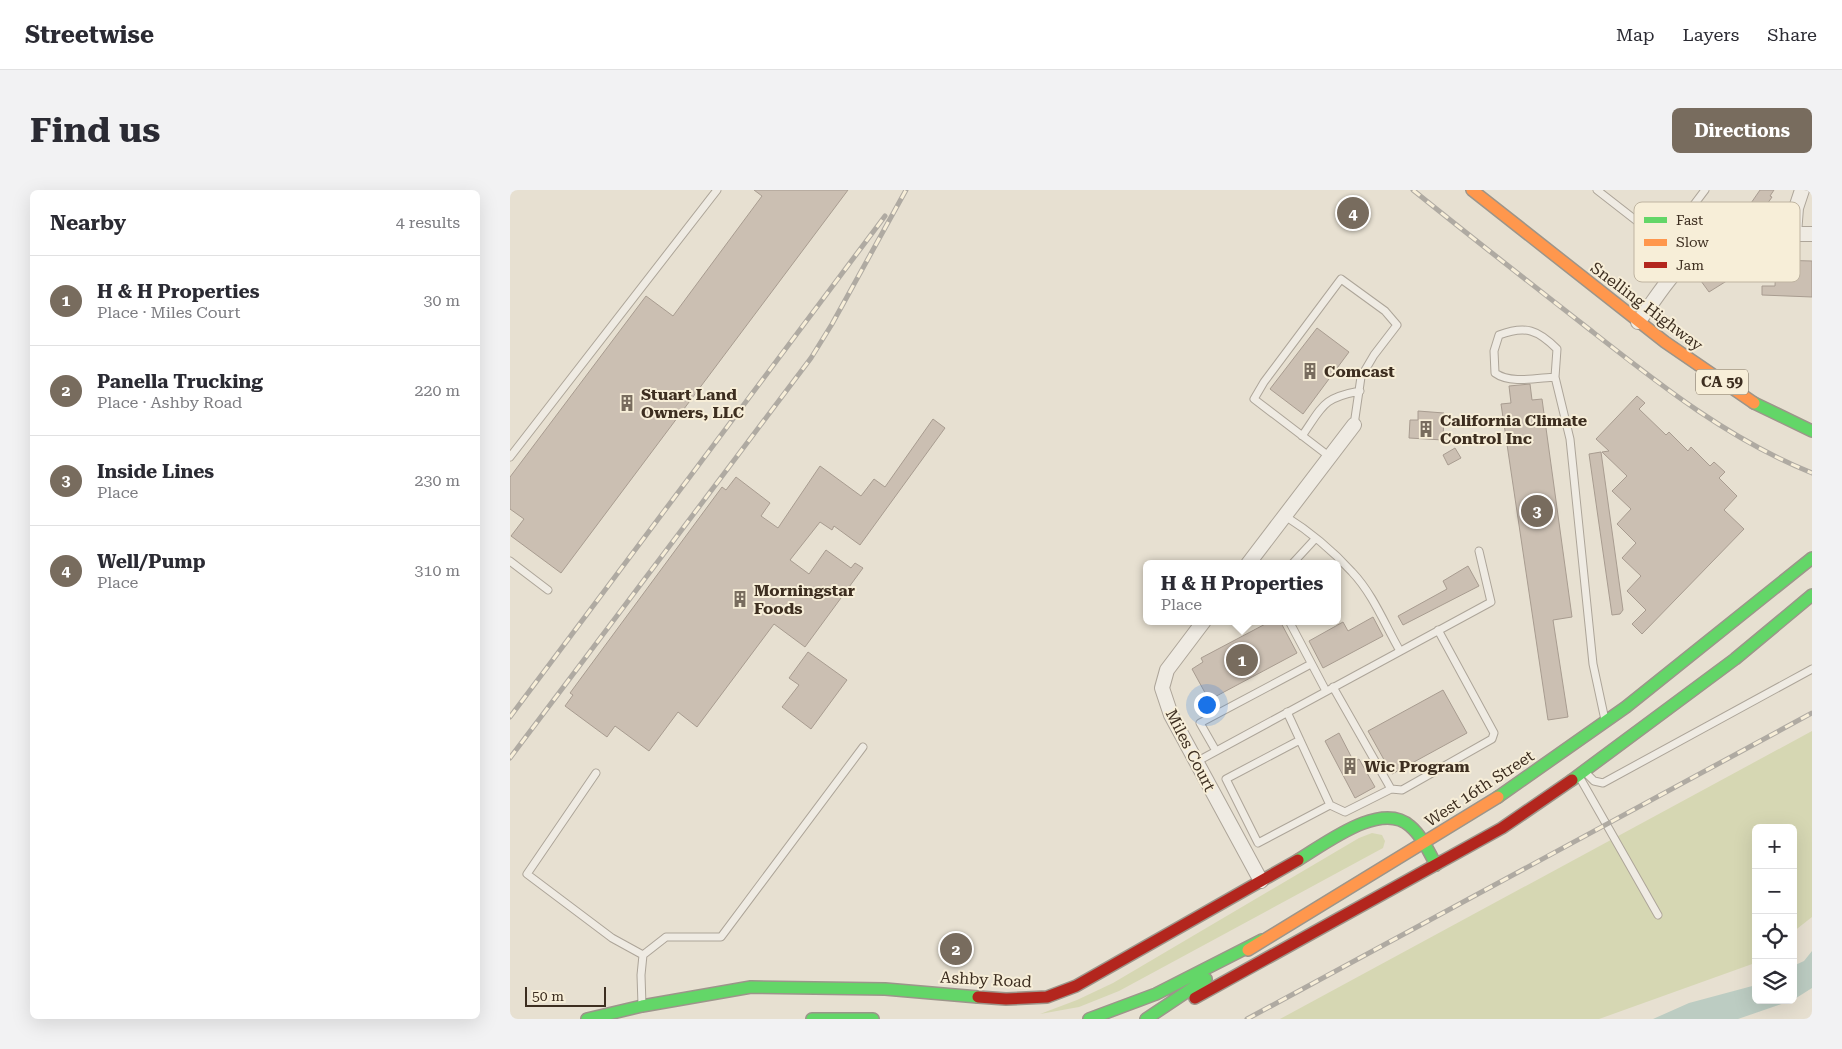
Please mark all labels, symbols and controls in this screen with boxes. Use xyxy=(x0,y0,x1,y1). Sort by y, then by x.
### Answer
text: Streetwise xyxy=(25,21,154,49)
text: Map xyxy=(1616,24,1655,45)
text: Layers xyxy=(1683,24,1739,45)
text: Share xyxy=(1767,24,1817,45)
button: Directions xyxy=(1672,108,1812,153)
text: Find us xyxy=(30,110,160,151)
pin: 4 xyxy=(1337,194,1369,232)
legend xyxy=(1634,202,1800,282)
text: Nearby xyxy=(50,211,126,235)
text: Fast xyxy=(1676,212,1703,228)
text: 4 results xyxy=(396,213,460,232)
text: Slow xyxy=(1676,234,1709,250)
text: Jam xyxy=(1676,257,1704,273)
street label: Snelling Highway xyxy=(1587,258,1707,355)
text: H & H Properties xyxy=(97,280,260,303)
text: 1 xyxy=(62,291,70,310)
text: 30 m xyxy=(423,291,460,310)
text: Place · Miles Court xyxy=(97,303,240,322)
building icon: Comcast xyxy=(1300,361,1320,381)
place label: Comcast xyxy=(1324,362,1395,381)
text: Panella Trucking xyxy=(97,370,263,393)
road number: CA 59 xyxy=(1696,370,1748,394)
text: 2 xyxy=(62,381,70,400)
text: 220 m xyxy=(414,381,460,400)
place label: Stuart Land Owners, LLC xyxy=(641,385,744,422)
text: Place · Ashby Road xyxy=(97,393,242,412)
building icon: Stuart Land Owners, LLC xyxy=(617,393,637,413)
place label: California Climate Control Inc xyxy=(1440,411,1587,448)
building icon: California Climate Control Inc xyxy=(1416,419,1436,439)
text: Inside Lines xyxy=(97,460,214,483)
text: 3 xyxy=(62,471,70,490)
text: 230 m xyxy=(414,471,460,490)
text: Place xyxy=(97,483,138,502)
pin: 3 xyxy=(1521,492,1553,530)
text: Well/Pump xyxy=(97,550,205,573)
popup xyxy=(1143,560,1341,625)
text: 4 xyxy=(62,561,70,580)
text: 310 m xyxy=(414,561,460,580)
text: H & H Properties xyxy=(1161,572,1323,595)
text: Place xyxy=(97,573,138,592)
place label: Morningstar Foods xyxy=(754,581,855,618)
building icon: Morningstar Foods xyxy=(730,589,750,609)
text: Place xyxy=(1161,595,1202,614)
pin: 1 xyxy=(1226,641,1258,679)
your location xyxy=(1194,692,1220,718)
street label: Miles Court xyxy=(1162,706,1219,795)
street label: West 16th Street xyxy=(1421,746,1537,831)
building icon: Wic Program xyxy=(1340,756,1360,776)
place label: Wic Program xyxy=(1364,757,1470,776)
map controls xyxy=(1752,824,1797,1004)
button: + xyxy=(1752,824,1797,869)
button: − xyxy=(1752,869,1797,914)
button: locate xyxy=(1752,914,1797,959)
pin: 2 xyxy=(940,930,972,968)
button: layers xyxy=(1752,959,1797,1004)
street label: Ashby Road xyxy=(940,968,1032,991)
scale bar xyxy=(525,984,606,1007)
text: 50 m xyxy=(532,988,564,1004)

